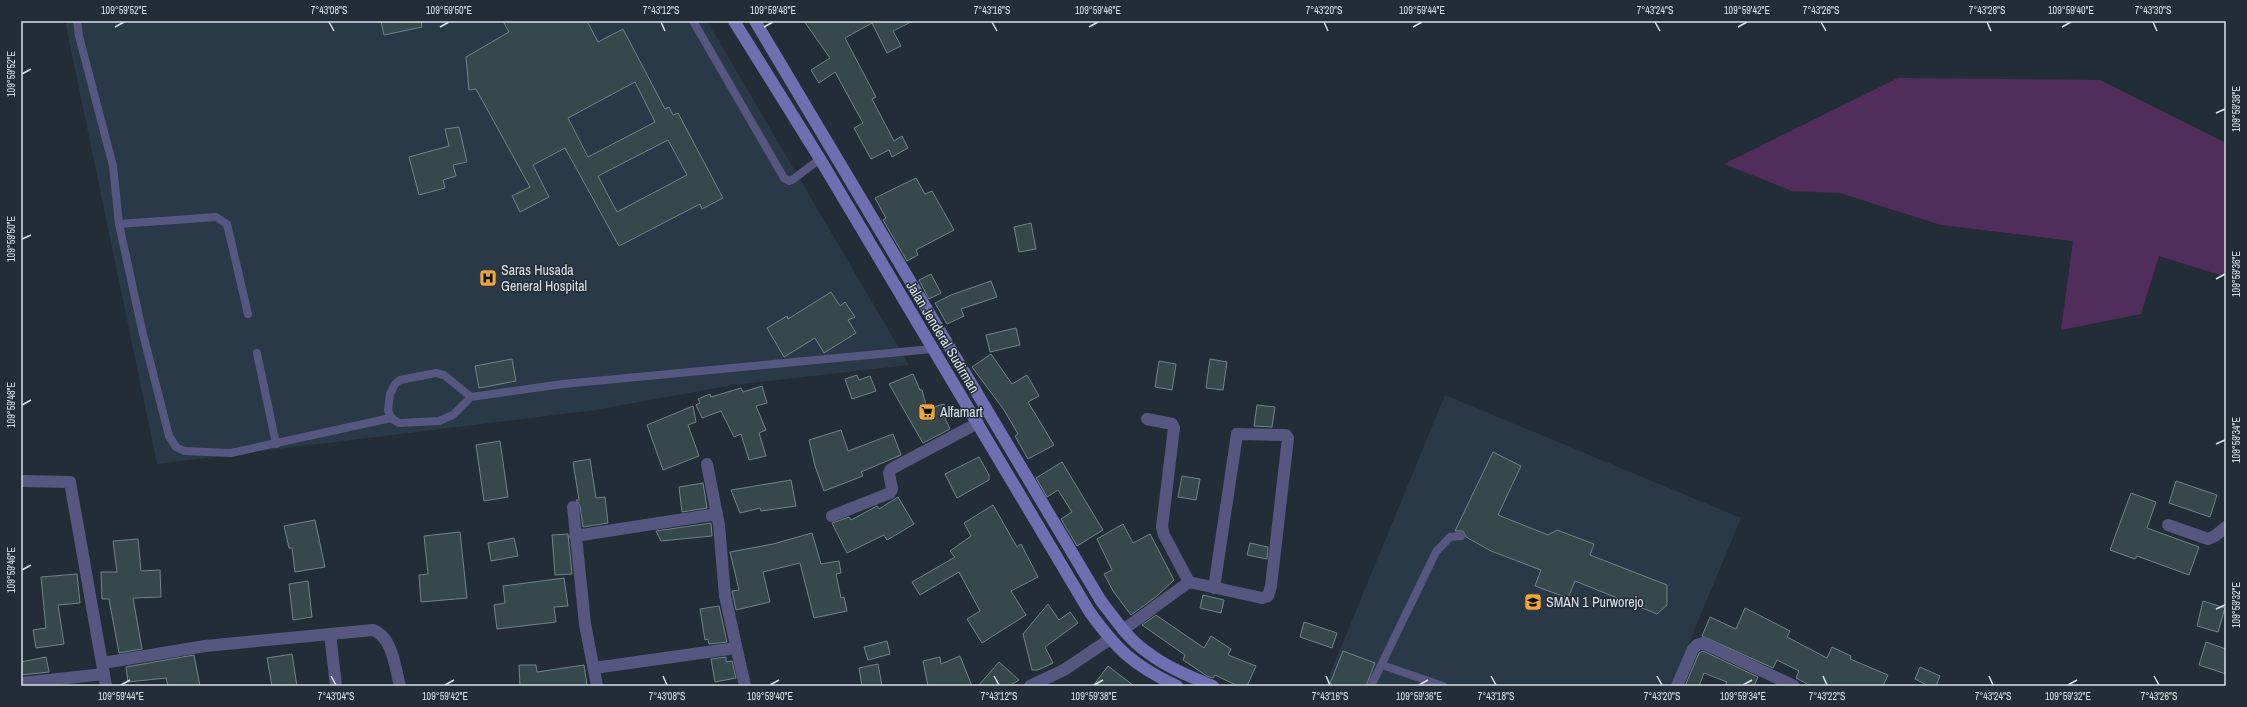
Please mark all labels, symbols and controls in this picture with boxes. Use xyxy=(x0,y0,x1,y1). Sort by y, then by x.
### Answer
text: 109°59'52"E xyxy=(101,4,147,17)
text: 7°43'08"S xyxy=(311,4,348,17)
text: 109°59'50"E xyxy=(426,4,472,17)
text: 7°43'12"S xyxy=(643,4,680,17)
text: 109°59'48"E xyxy=(750,4,796,17)
text: 7°43'16"S xyxy=(974,4,1011,17)
text: 109°59'46"E xyxy=(1075,4,1121,17)
text: 7°43'20"S xyxy=(1306,4,1343,17)
text: 109°59'44"E xyxy=(1399,4,1445,17)
text: 7°43'24"S xyxy=(1637,4,1674,17)
text: 109°59'42"E xyxy=(1724,4,1770,17)
text: 7°43'26"S xyxy=(1803,4,1840,17)
text: 7°43'28"S xyxy=(1969,4,2006,17)
text: 109°59'40"E xyxy=(2048,4,2094,17)
text: 7°43'30"S xyxy=(2135,4,2172,17)
text: 109°59'52"E xyxy=(5,51,18,97)
text: 109°59'38"E xyxy=(2230,86,2243,132)
text: 109°59'50"E xyxy=(5,216,18,262)
text: 109°59'36"E xyxy=(2230,251,2243,297)
place label: Saras Husada General Hospital xyxy=(501,261,587,295)
hospital icon: Saras Husada General Hospital xyxy=(478,268,498,288)
street label: Jalan Jenderal Sudirman xyxy=(902,278,984,396)
text: 109°59'48"E xyxy=(5,382,18,428)
supermarket icon: Alfamart xyxy=(917,402,937,422)
place label: Alfamart xyxy=(939,403,983,421)
text: 109°59'34"E xyxy=(2230,417,2243,463)
text: 109°59'46"E xyxy=(5,547,18,593)
text: 109°59'32"E xyxy=(2230,582,2243,628)
school or university icon: SMAN 1 Purworejo xyxy=(1523,592,1543,612)
place label: SMAN 1 Purworejo xyxy=(1546,593,1644,611)
text: 109°59'44"E xyxy=(98,690,144,703)
text: 7°43'04"S xyxy=(318,690,355,703)
text: 109°59'42"E xyxy=(422,690,468,703)
text: 7°43'08"S xyxy=(649,690,686,703)
text: 109°59'40"E xyxy=(747,690,793,703)
text: 7°43'12"S xyxy=(981,690,1018,703)
text: 109°59'38"E xyxy=(1071,690,1117,703)
text: 7°43'16"S xyxy=(1312,690,1349,703)
text: 109°59'36"E xyxy=(1396,690,1442,703)
text: 7°43'18"S xyxy=(1478,690,1515,703)
text: 7°43'20"S xyxy=(1644,690,1681,703)
text: 109°59'34"E xyxy=(1720,690,1766,703)
text: 7°43'22"S xyxy=(1809,690,1846,703)
text: 7°43'24"S xyxy=(1975,690,2012,703)
text: 109°59'32"E xyxy=(2045,690,2091,703)
text: 7°43'26"S xyxy=(2141,690,2178,703)

